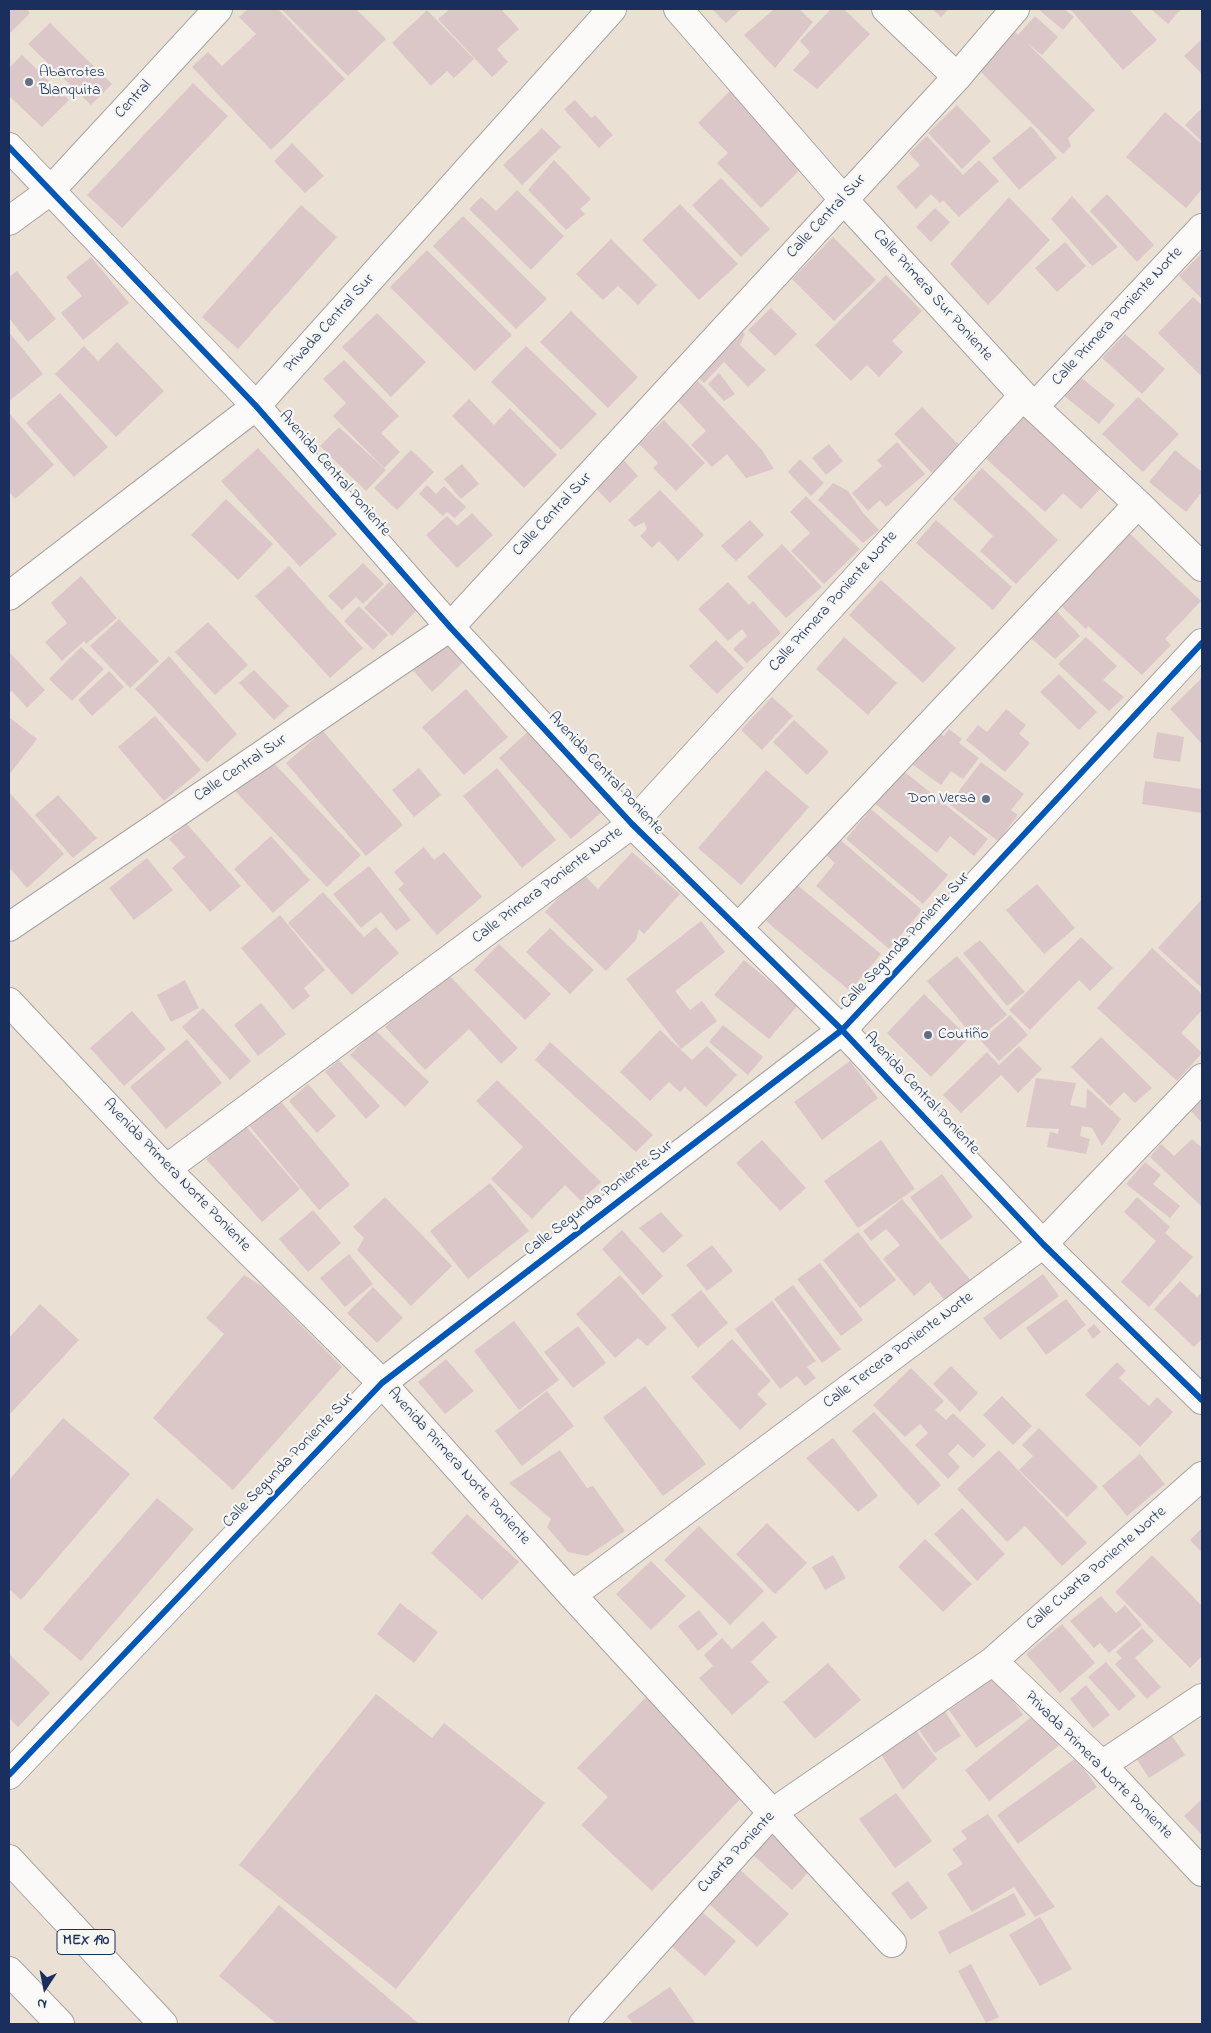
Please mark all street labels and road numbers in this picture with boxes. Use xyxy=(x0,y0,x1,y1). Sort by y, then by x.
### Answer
street label: Central xyxy=(111,77,157,123)
street label: Calle Central Sur xyxy=(783,171,871,263)
street label: Calle Primera Sur Poniente xyxy=(868,226,996,366)
street label: Calle Primera Poniente Norte xyxy=(1049,244,1187,390)
street label: Privada Central Sur xyxy=(281,271,379,377)
street label: Avenida Central Poniente xyxy=(274,407,394,541)
street label: Calle Central Sur xyxy=(509,469,597,561)
street label: Calle Primera Poniente Norte xyxy=(766,528,902,676)
street label: Avenida Central Poniente xyxy=(543,709,667,839)
street label: Calle Central Sur xyxy=(191,731,291,807)
street label: Calle Primera Poniente Norte xyxy=(469,823,627,949)
street label: Calle Segunda Poniente Sur xyxy=(837,868,975,1014)
street label: Avenida Central Poniente xyxy=(859,1029,983,1159)
street label: Avenida Primera Norte Poniente xyxy=(98,1096,254,1256)
street label: Calle Segunda Poniente Sur xyxy=(521,1137,677,1261)
street label: Calle Tercera Poniente Norte xyxy=(820,1288,978,1414)
street label: Avenida Primera Norte Poniente xyxy=(382,1384,534,1550)
street label: Calle Segunda Poniente Sur xyxy=(219,1389,359,1533)
street label: Calle Cuarta Poniente Norte xyxy=(1023,1503,1171,1635)
street label: Privada Primera Norte Poniente xyxy=(1020,1688,1176,1844)
street label: Cuarta Poniente xyxy=(694,1808,780,1898)
road number: MEX 190 xyxy=(57,1930,115,1954)

